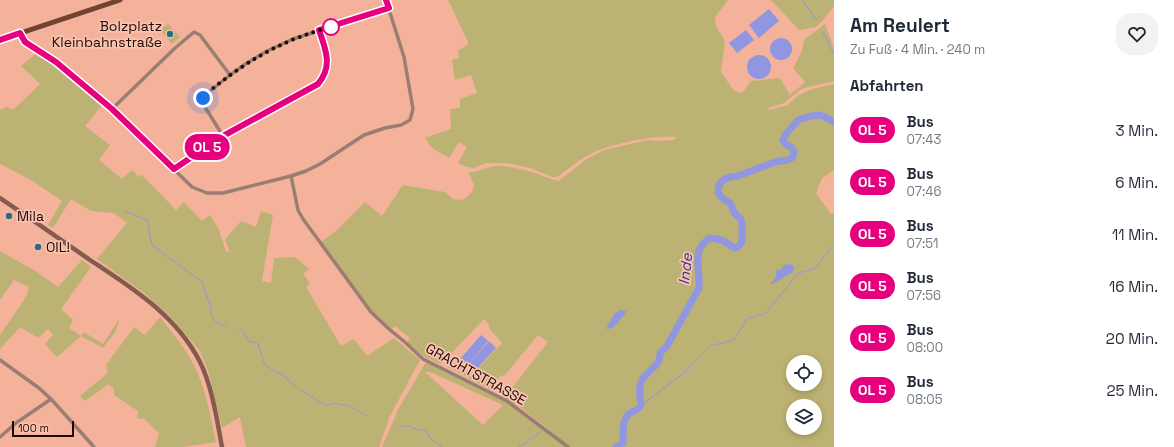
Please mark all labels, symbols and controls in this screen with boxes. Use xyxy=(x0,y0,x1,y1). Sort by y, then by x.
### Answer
text: Am Reulert xyxy=(850,13,950,38)
button: heart xyxy=(1116,13,1158,55)
place label: Bolzplatz Kleinbahnstraße xyxy=(52,17,162,51)
unlabelled marker xyxy=(322,18,340,36)
marker: Bolzplatz Kleinbahnstraße xyxy=(165,29,175,39)
text: Zu Fuß · 4 Min. · 240 m xyxy=(850,41,985,58)
text: Abfahrten xyxy=(850,76,924,95)
your location xyxy=(193,88,213,108)
text: Bus xyxy=(907,112,934,131)
text: OL 5 xyxy=(858,121,887,139)
text: 3 Min. xyxy=(1115,121,1158,140)
text: 07:43 xyxy=(907,131,941,148)
line badge: OL 5 xyxy=(179,134,235,160)
text: OL 5 xyxy=(193,138,221,156)
text: Bus xyxy=(907,164,934,183)
text: OL 5 xyxy=(858,173,887,191)
text: 6 Min. xyxy=(1115,173,1158,192)
text: 07:46 xyxy=(907,183,941,200)
place label: Mila xyxy=(17,207,44,225)
marker: Mila xyxy=(4,211,14,221)
text: Bus xyxy=(907,216,934,235)
text: OL 5 xyxy=(858,225,887,243)
text: 11 Min. xyxy=(1112,225,1158,244)
text: 07:51 xyxy=(907,235,938,252)
place label: OIL! xyxy=(46,238,70,256)
marker: OIL! xyxy=(33,242,43,252)
water label: Inde xyxy=(674,251,696,286)
text: Bus xyxy=(907,268,934,287)
text: OL 5 xyxy=(858,277,887,295)
text: 16 Min. xyxy=(1109,277,1158,296)
text: 07:56 xyxy=(907,287,941,304)
text: Bus xyxy=(907,320,934,339)
text: OL 5 xyxy=(858,329,887,347)
text: 20 Min. xyxy=(1106,329,1158,348)
street label: GRACHTSTRASSE xyxy=(423,339,529,409)
text: 08:00 xyxy=(907,339,943,356)
map controls xyxy=(786,355,822,435)
button: locate xyxy=(786,355,822,391)
text: Bus xyxy=(907,372,934,391)
text: OL 5 xyxy=(858,381,887,399)
text: 25 Min. xyxy=(1106,381,1158,400)
text: 08:05 xyxy=(907,391,942,408)
button: layers xyxy=(786,399,822,435)
scale bar xyxy=(12,419,74,438)
text: 100 m xyxy=(18,421,49,435)

